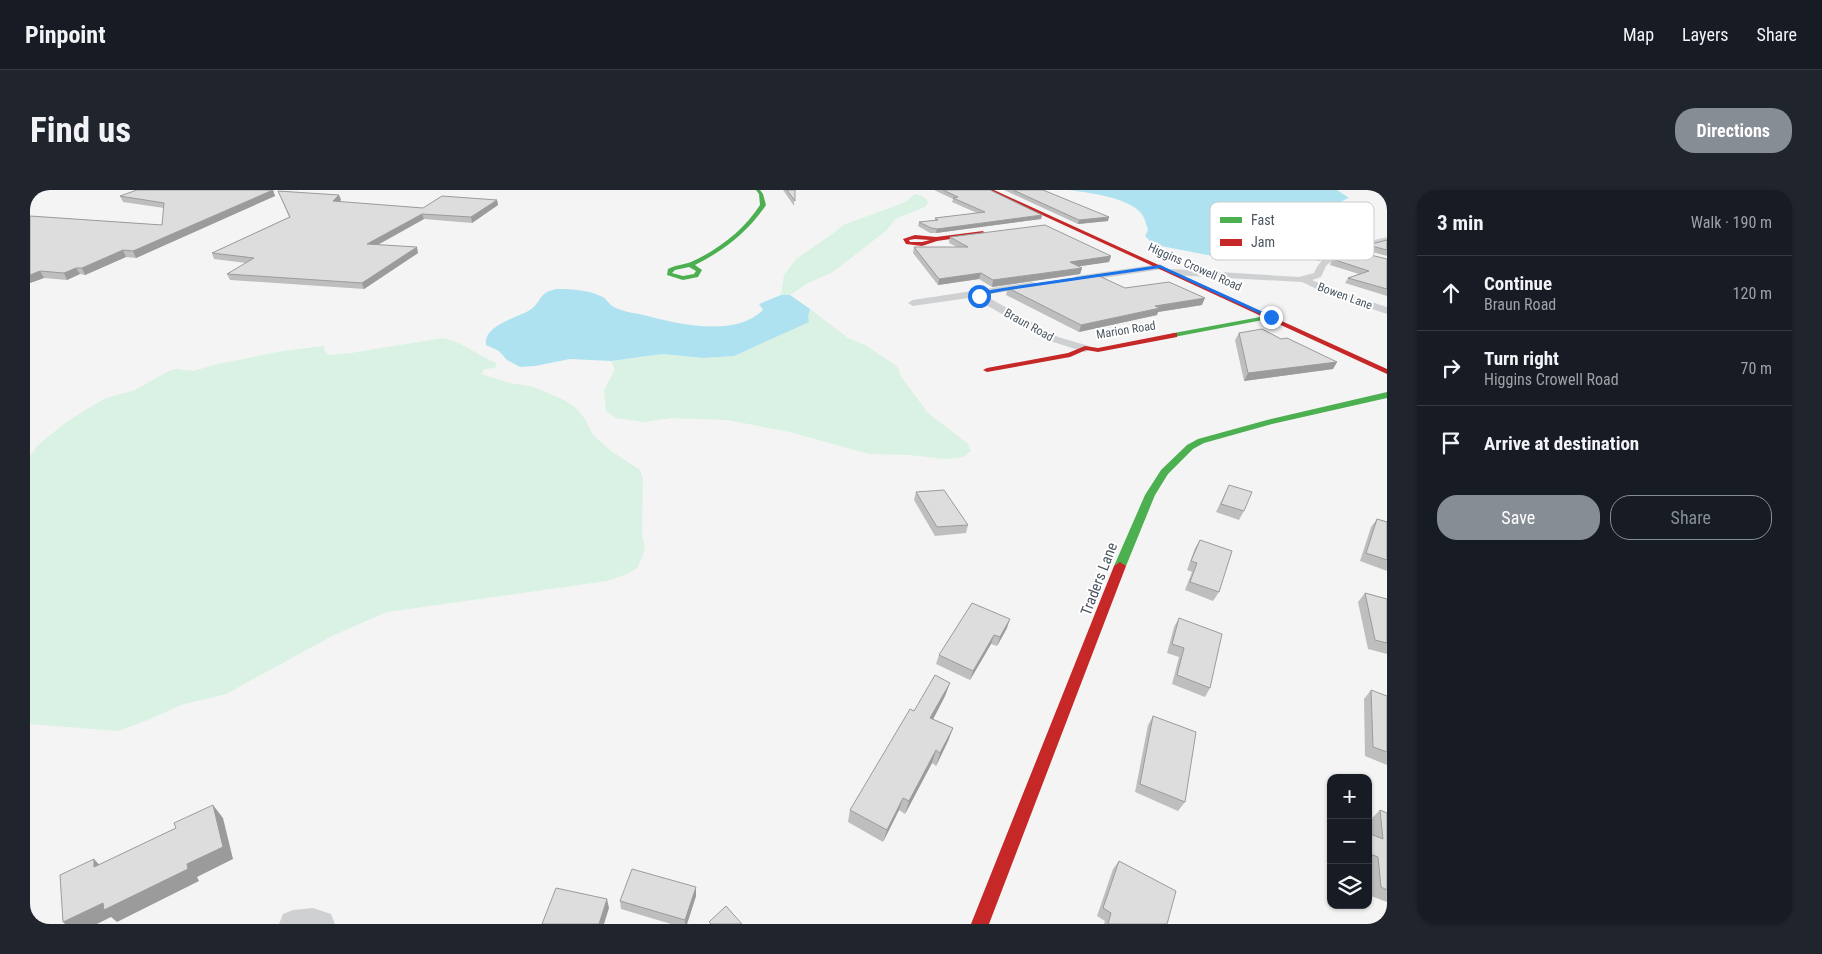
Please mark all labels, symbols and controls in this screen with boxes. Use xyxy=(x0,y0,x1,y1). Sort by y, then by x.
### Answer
text: Pinpoint xyxy=(25,21,106,49)
text: Map xyxy=(1623,24,1654,45)
text: Layers xyxy=(1682,24,1729,45)
text: Share xyxy=(1757,24,1797,45)
button: Directions xyxy=(1675,108,1792,153)
text: Find us xyxy=(30,110,131,151)
legend xyxy=(1210,202,1374,260)
text: 3 min xyxy=(1437,211,1484,235)
text: Fast xyxy=(1251,212,1275,228)
text: Walk · 190 m xyxy=(1691,213,1772,232)
text: Jam xyxy=(1251,234,1275,250)
street label: Higgins Crowell Road xyxy=(1146,240,1244,294)
text: Continue xyxy=(1484,272,1552,295)
icon: ahead xyxy=(1437,279,1465,307)
street label: Bowen Lane xyxy=(1316,280,1375,313)
text: 120 m xyxy=(1733,284,1772,303)
route start xyxy=(968,285,991,308)
text: Braun Road xyxy=(1484,295,1556,314)
street label: Braun Road xyxy=(1002,306,1056,344)
route end xyxy=(1260,306,1283,329)
street label: Marion Road xyxy=(1095,318,1157,342)
text: Turn right xyxy=(1484,347,1559,370)
icon: right xyxy=(1437,354,1465,382)
text: 70 m xyxy=(1740,359,1772,378)
text: Higgins Crowell Road xyxy=(1484,370,1619,389)
icon: arrive xyxy=(1437,429,1465,457)
text: Arrive at destination xyxy=(1484,432,1639,455)
button: Save xyxy=(1437,495,1600,540)
button: Share xyxy=(1610,495,1772,540)
street label: Traders Lane xyxy=(1077,540,1121,618)
map controls xyxy=(1327,774,1372,909)
button: + xyxy=(1327,774,1372,819)
button: − xyxy=(1327,819,1372,864)
button: layers xyxy=(1327,864,1372,909)

